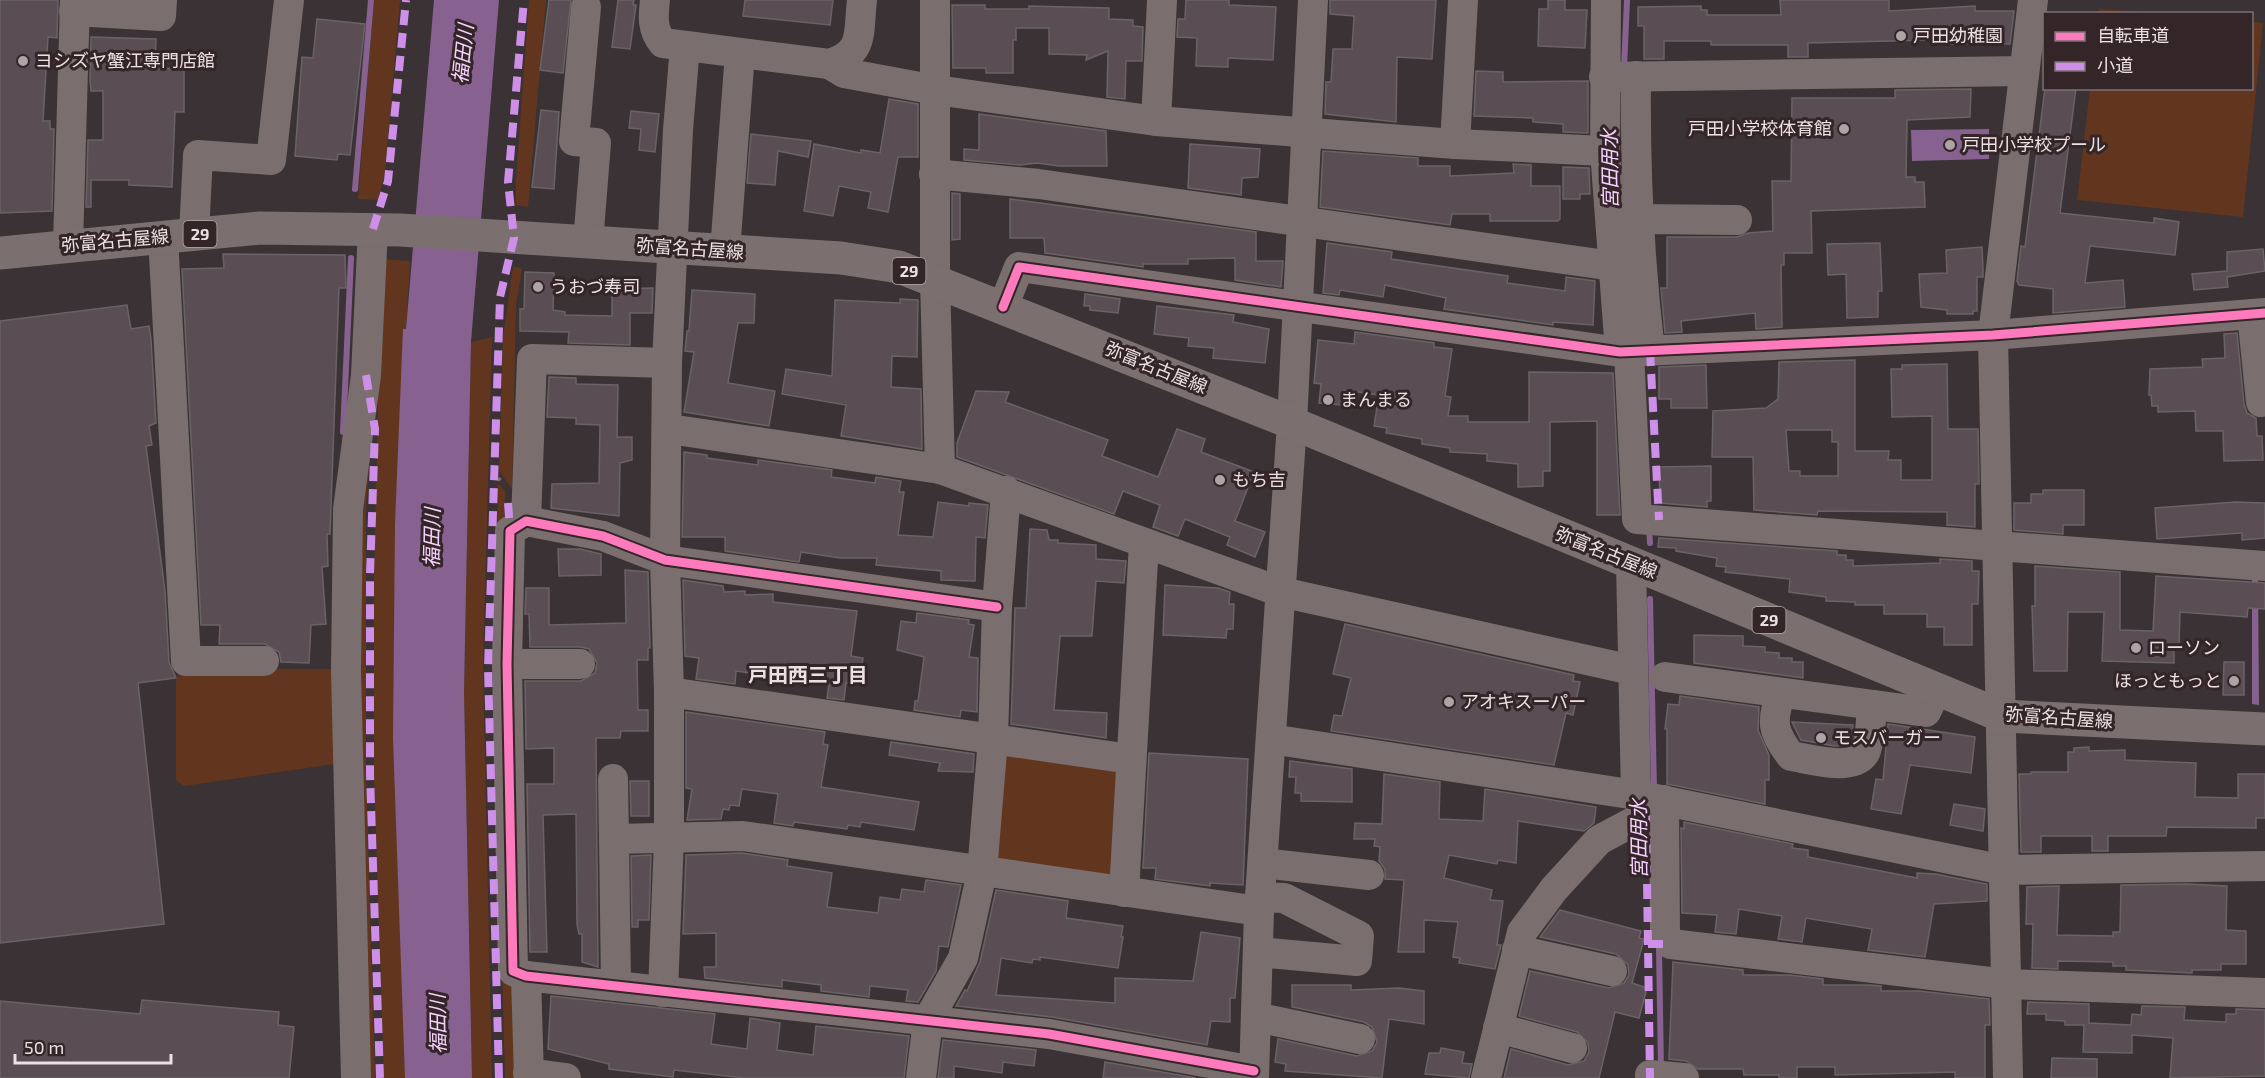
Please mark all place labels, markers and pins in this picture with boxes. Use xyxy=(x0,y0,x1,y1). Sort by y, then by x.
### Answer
place label: 戸田幼稚園 xyxy=(1913,24,2003,46)
marker: 戸田幼稚園 xyxy=(1894,29,1908,43)
place label: ヨシズヤ蟹江専門店館 xyxy=(35,49,215,71)
marker: ヨシズヤ蟹江専門店館 xyxy=(16,54,30,68)
place label: 戸田小学校体育館 xyxy=(1688,117,1832,139)
marker: 戸田小学校体育館 xyxy=(1837,122,1851,136)
place label: 戸田小学校プール xyxy=(1962,133,2106,155)
marker: 戸田小学校プール xyxy=(1943,138,1957,152)
place label: うおづ寿司 xyxy=(550,275,640,297)
marker: うおづ寿司 xyxy=(531,280,545,294)
place label: まんまる xyxy=(1340,388,1412,410)
marker: まんまる xyxy=(1321,393,1335,407)
place label: もち吉 xyxy=(1232,468,1286,490)
marker: もち吉 xyxy=(1213,473,1227,487)
place label: ローソン xyxy=(2148,636,2220,658)
marker: ローソン xyxy=(2129,641,2143,655)
place label: ほっともっと xyxy=(2114,669,2222,691)
marker: ほっともっと xyxy=(2227,674,2241,688)
place label: アオキスーパー xyxy=(1461,690,1586,712)
marker: アオキスーパー xyxy=(1442,695,1456,709)
place label: モスバーガー xyxy=(1833,726,1941,748)
marker: モスバーガー xyxy=(1814,731,1828,745)

